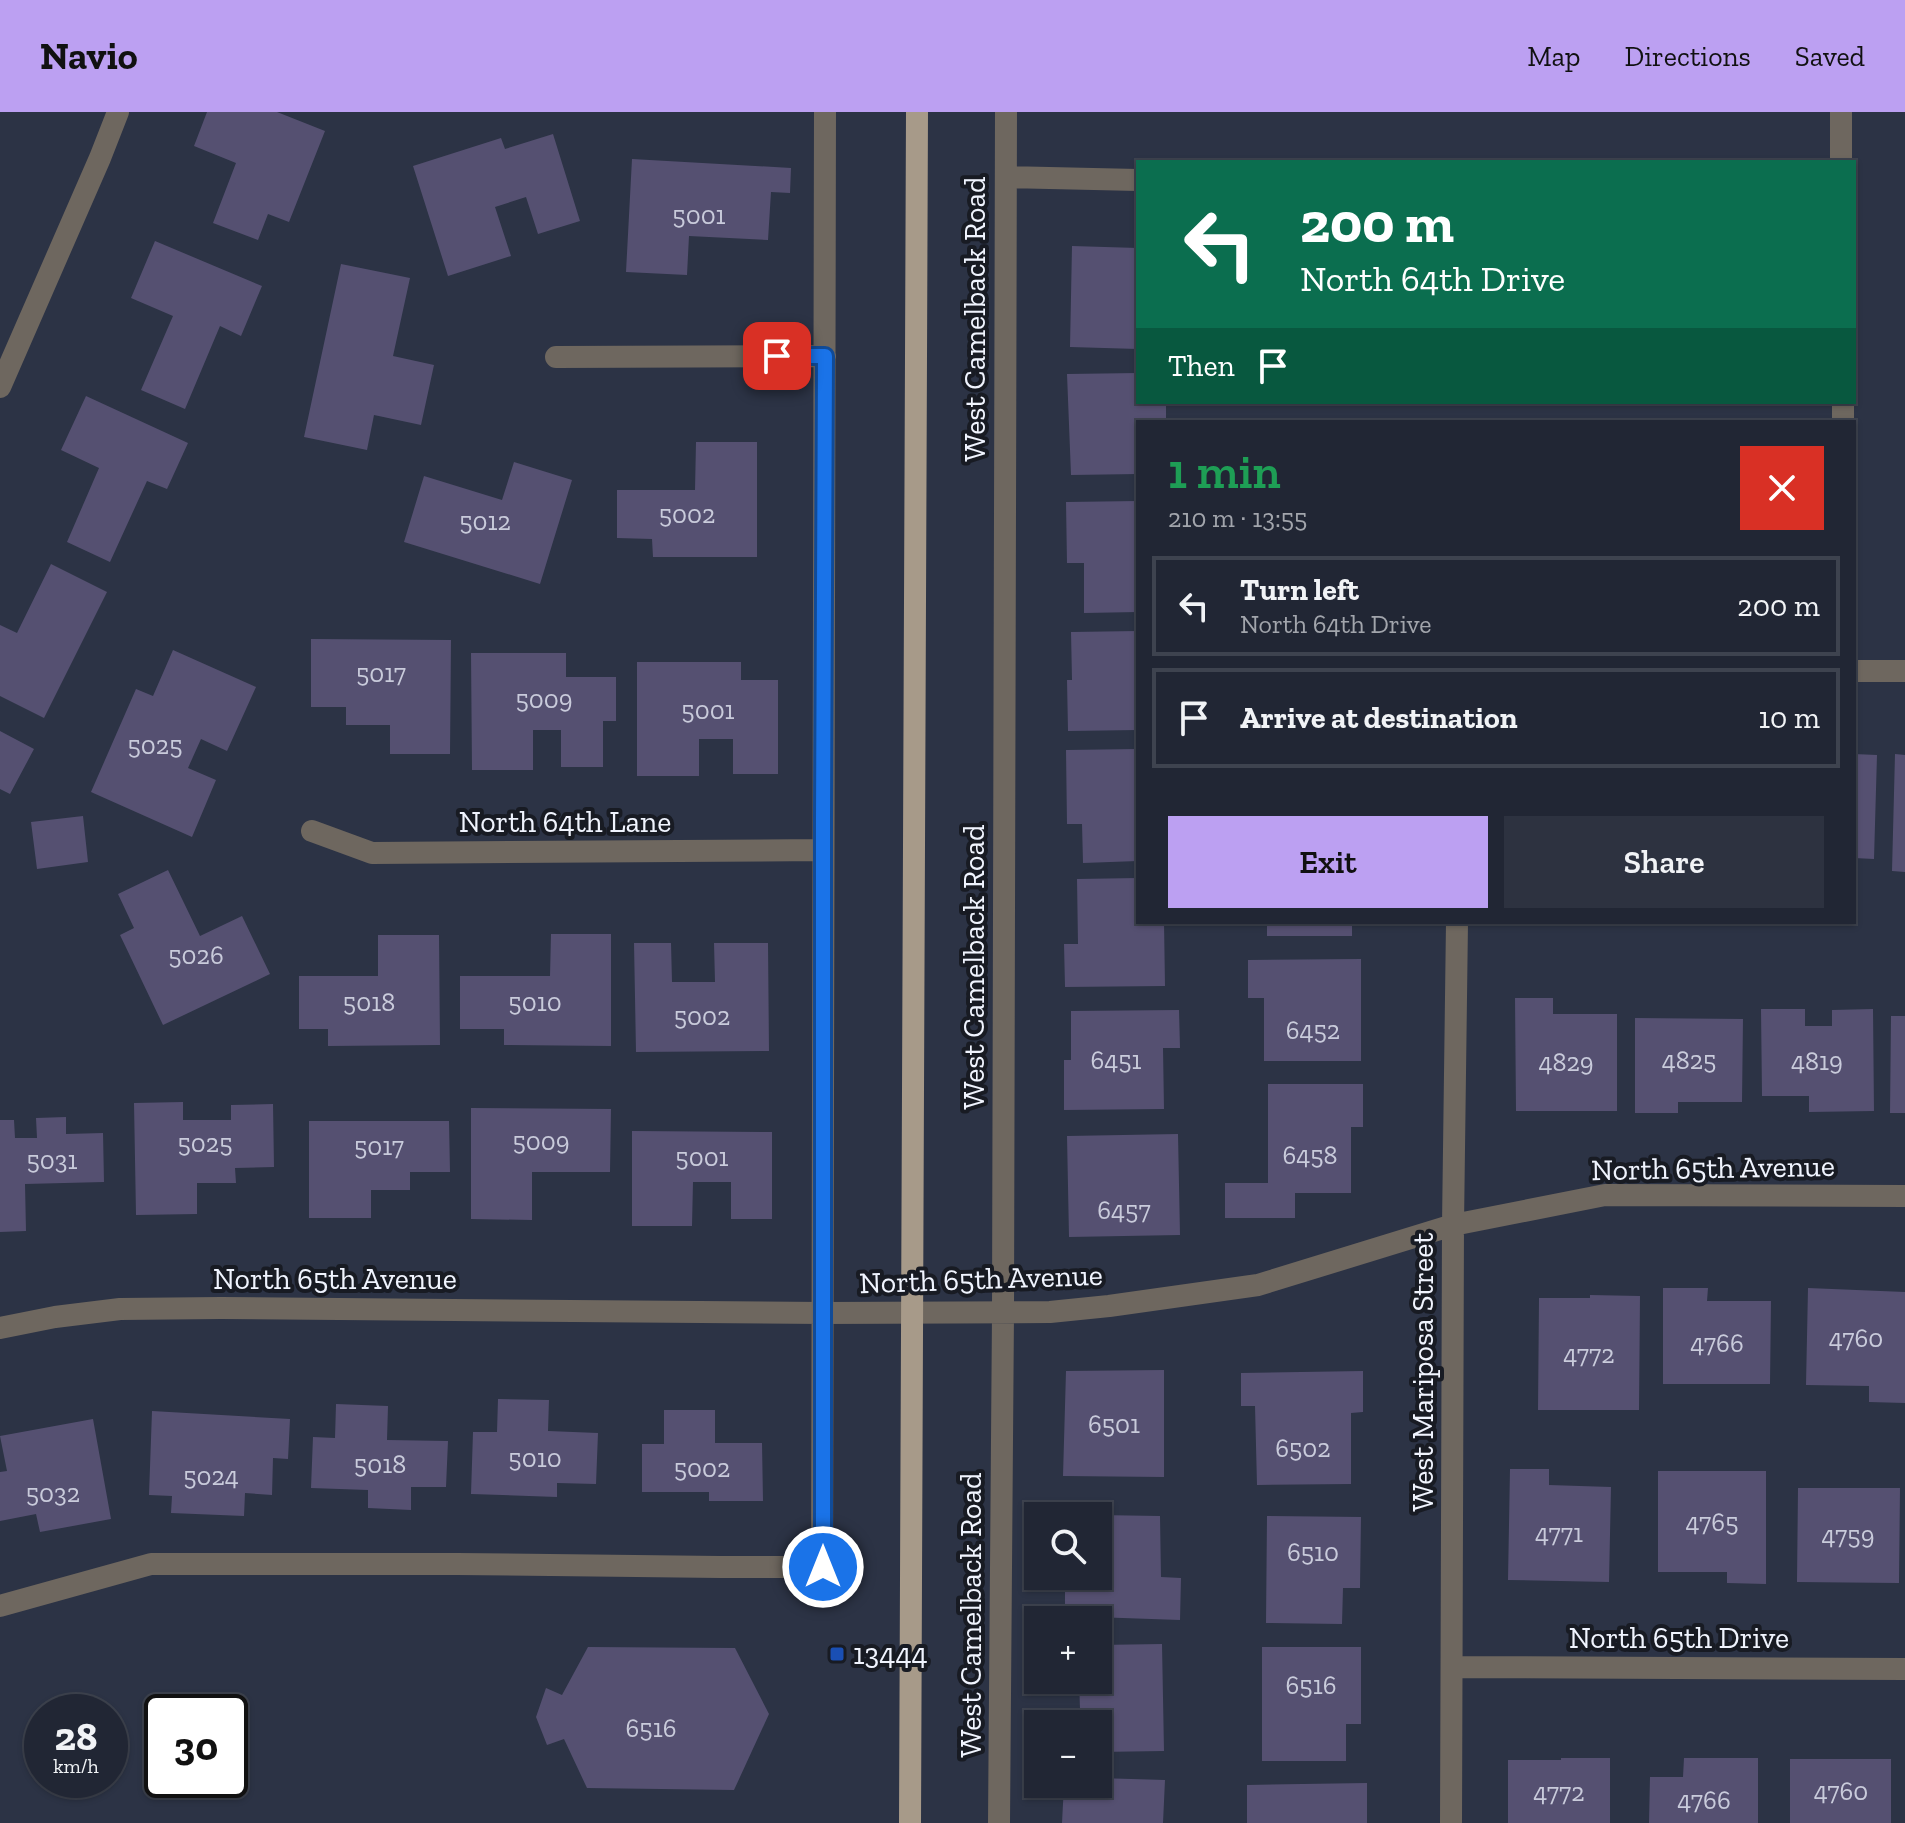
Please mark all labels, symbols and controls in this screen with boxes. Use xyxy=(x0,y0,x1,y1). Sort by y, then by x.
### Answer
text: Navio xyxy=(40,33,138,79)
text: Map xyxy=(1527,40,1580,73)
text: Directions xyxy=(1624,40,1751,73)
text: Saved xyxy=(1795,40,1865,73)
street label: West Camelback Road xyxy=(957,176,993,461)
text: 200 m xyxy=(1300,189,1454,256)
icon: left xyxy=(1168,192,1272,296)
house number: 5001 xyxy=(672,199,726,231)
text: North 64th Drive xyxy=(1300,257,1565,300)
pin xyxy=(743,322,811,390)
icon: arrive xyxy=(755,334,799,378)
icon: arrive xyxy=(1251,344,1295,388)
text: Then xyxy=(1168,348,1235,384)
text: 1 min xyxy=(1168,443,1281,500)
button: close xyxy=(1740,446,1824,530)
house number: 5002 xyxy=(659,498,715,530)
text: 210 m · 13:55 xyxy=(1168,502,1307,534)
house number: 5012 xyxy=(459,505,511,537)
text: Turn left xyxy=(1240,572,1359,608)
icon: left xyxy=(1172,584,1216,628)
text: 200 m xyxy=(1737,588,1820,624)
text: North 64th Drive xyxy=(1240,608,1432,640)
house number: 5017 xyxy=(356,657,406,689)
house number: 5009 xyxy=(515,683,573,715)
house number: 5001 xyxy=(681,694,735,726)
icon: arrive xyxy=(1172,696,1216,740)
text: Arrive at destination xyxy=(1240,700,1517,736)
text: 10 m xyxy=(1758,700,1820,736)
house number: 5025 xyxy=(128,729,183,761)
street label: North 64th Lane xyxy=(459,804,671,840)
button: Exit xyxy=(1168,816,1488,908)
button: Share xyxy=(1504,816,1824,908)
street label: West Camelback Road xyxy=(956,824,992,1109)
house number: 5026 xyxy=(168,939,224,971)
house number: 5018 xyxy=(343,986,395,1018)
house number: 5010 xyxy=(508,986,562,1018)
house number: 5002 xyxy=(674,1000,730,1032)
house number: 6452 xyxy=(1286,1014,1340,1046)
house number: 6451 xyxy=(1090,1044,1142,1076)
house number: 4825 xyxy=(1662,1044,1716,1076)
house number: 4819 xyxy=(1791,1045,1843,1077)
house number: 4829 xyxy=(1538,1046,1594,1078)
house number: 5009 xyxy=(512,1125,570,1157)
house number: 5025 xyxy=(178,1127,233,1159)
house number: 5017 xyxy=(354,1130,404,1162)
house number: 6458 xyxy=(1282,1139,1338,1171)
house number: 5001 xyxy=(675,1141,729,1173)
house number: 5031 xyxy=(26,1144,78,1176)
street label: North 65th Avenue xyxy=(1591,1148,1835,1188)
house number: 6457 xyxy=(1097,1194,1151,1226)
street label: West Mariposa Street xyxy=(1405,1233,1441,1511)
street label: North 65th Avenue xyxy=(859,1257,1103,1301)
street label: North 65th Avenue xyxy=(213,1261,457,1297)
house number: 4760 xyxy=(1829,1322,1883,1354)
house number: 4766 xyxy=(1690,1327,1744,1359)
house number: 4772 xyxy=(1563,1338,1615,1370)
house number: 6501 xyxy=(1088,1408,1140,1440)
house number: 6502 xyxy=(1275,1432,1331,1464)
house number: 5010 xyxy=(508,1442,562,1474)
house number: 5018 xyxy=(354,1448,406,1480)
house number: 5002 xyxy=(674,1452,730,1484)
house number: 5024 xyxy=(183,1460,239,1492)
street label: West Camelback Road xyxy=(953,1472,989,1757)
house number: 5032 xyxy=(26,1477,80,1509)
map controls xyxy=(1024,1502,1112,1798)
button: search xyxy=(1024,1502,1112,1590)
house number: 4765 xyxy=(1686,1506,1738,1538)
house number: 4771 xyxy=(1535,1517,1583,1549)
house number: 4759 xyxy=(1822,1519,1874,1551)
position arrow xyxy=(781,1525,865,1609)
house number: 6510 xyxy=(1287,1536,1339,1568)
button: + xyxy=(1024,1606,1112,1694)
street label: North 65th Drive xyxy=(1569,1620,1789,1656)
place label: 13444 xyxy=(853,1636,928,1672)
marker: 13444 xyxy=(828,1645,846,1663)
house number: 6516 xyxy=(1286,1669,1336,1701)
speed limit sign: 30 xyxy=(144,1694,248,1798)
button: − xyxy=(1024,1710,1112,1798)
text: 28 xyxy=(54,1712,98,1760)
house number: 6516 xyxy=(626,1712,676,1744)
text: km/h xyxy=(53,1754,99,1778)
house number: 4760 xyxy=(1814,1775,1868,1807)
house number: 4772 xyxy=(1533,1776,1585,1808)
house number: 4766 xyxy=(1677,1784,1731,1816)

